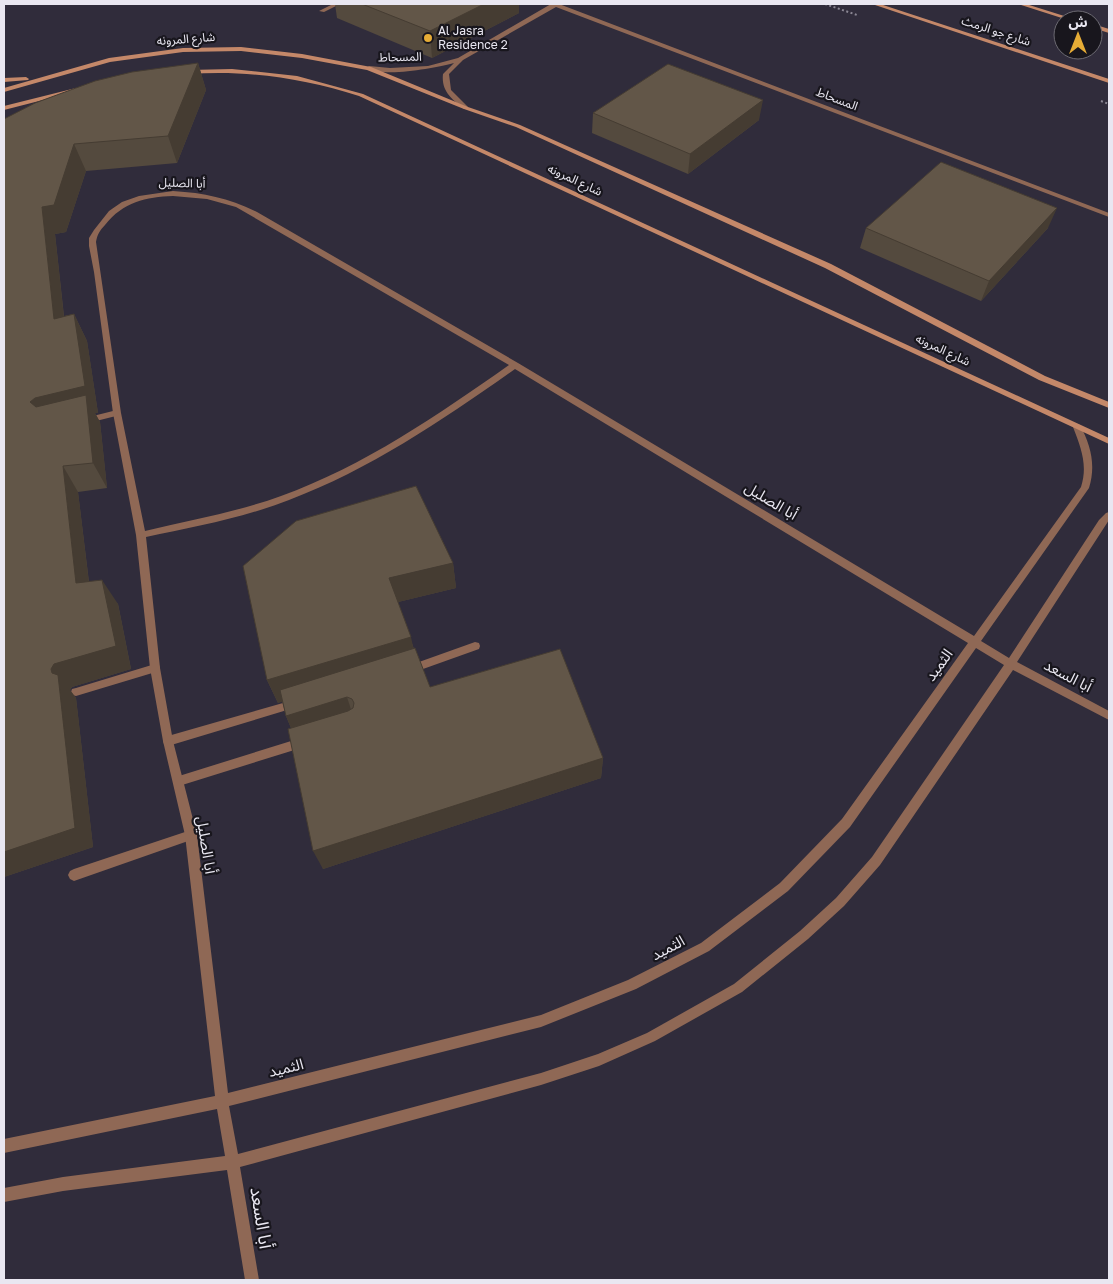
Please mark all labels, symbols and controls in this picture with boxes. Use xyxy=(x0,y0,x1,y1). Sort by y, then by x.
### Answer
north arrow xyxy=(1053,10,1103,60)
street label: شارع جو الرمث xyxy=(959,12,1033,51)
text: ش xyxy=(1068,13,1088,30)
place label: Al Jasra Residence 2 xyxy=(438,23,508,52)
street label: شارع المرونه xyxy=(156,29,216,50)
marker: Al Jasra Residence 2 xyxy=(422,32,434,44)
street label: المسحاط xyxy=(378,49,422,64)
street label: المسحاط xyxy=(814,84,860,113)
street label: شارع المرونه xyxy=(545,160,605,201)
street label: أبا الصليل xyxy=(158,174,206,191)
street label: شارع المرونه xyxy=(913,330,973,371)
street label: أبا الصليل xyxy=(741,477,801,524)
street label: الثميد xyxy=(921,645,956,684)
street label: أبا السعد xyxy=(1041,655,1096,695)
street label: أبا الصليل xyxy=(193,815,220,875)
street label: الثميد xyxy=(648,931,687,963)
street label: الثميد xyxy=(266,1054,305,1080)
street label: أبا السعد xyxy=(246,1185,278,1250)

